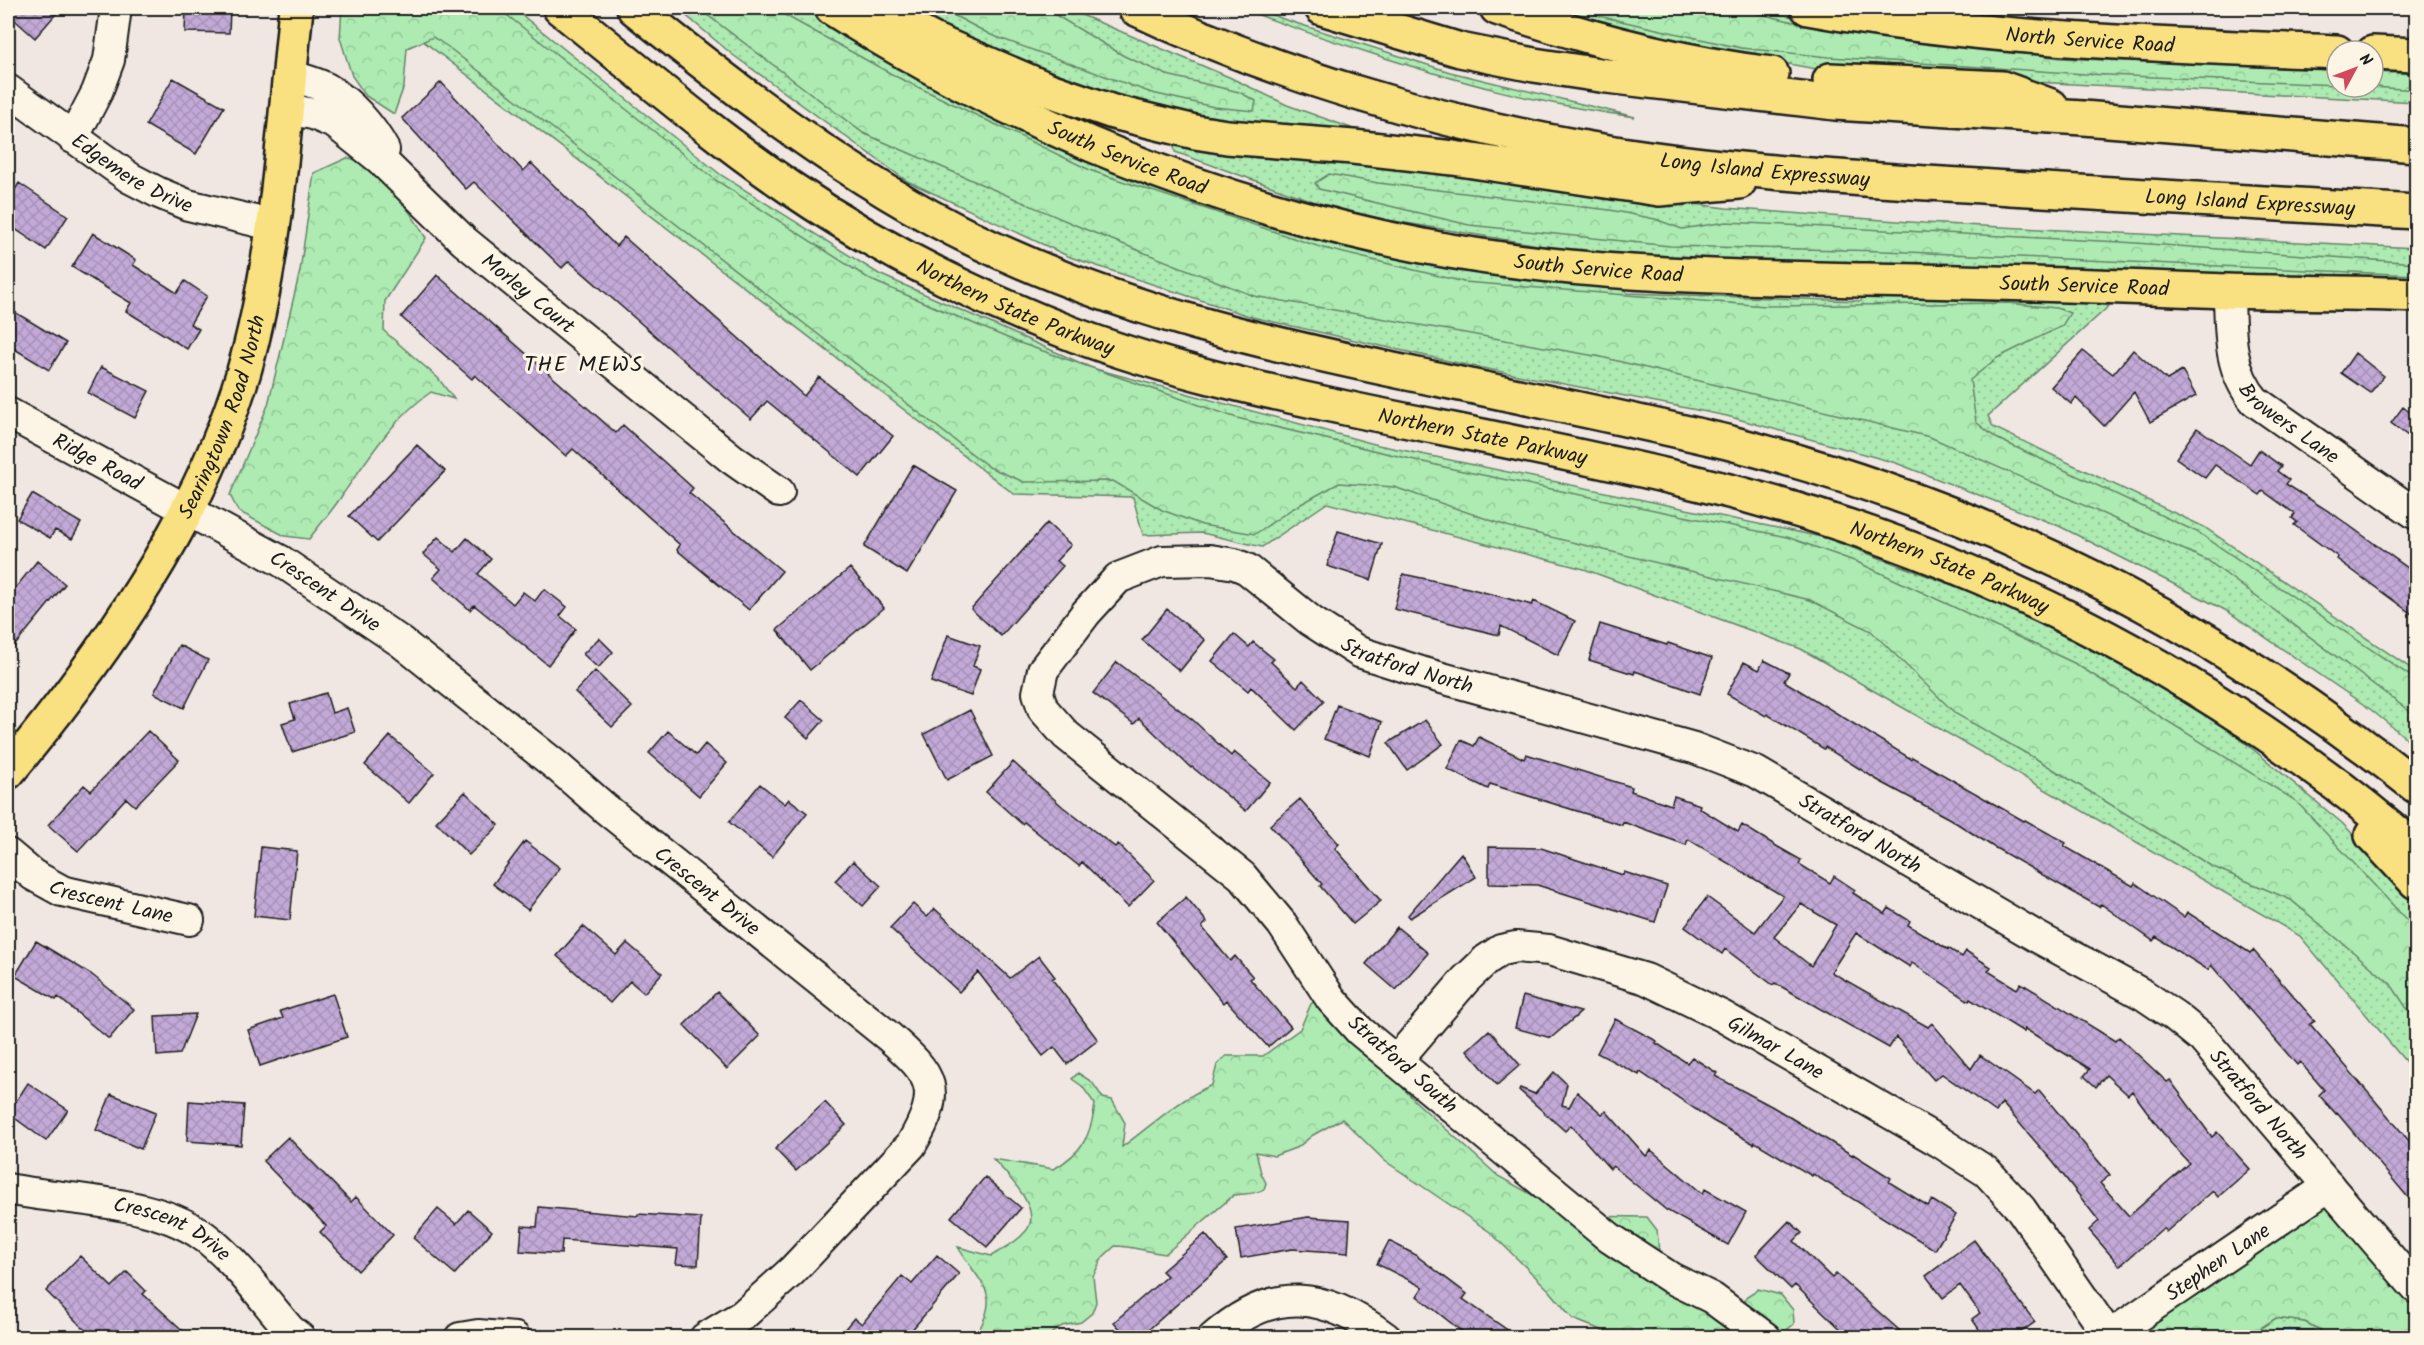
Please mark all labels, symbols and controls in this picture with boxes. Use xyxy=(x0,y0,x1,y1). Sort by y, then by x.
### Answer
street label: North Service Road xyxy=(2004,19,2176,63)
north arrow xyxy=(2325,39,2385,99)
text: N xyxy=(2352,48,2378,72)
street label: South Service Road xyxy=(1042,112,1212,206)
street label: Edgemere Drive xyxy=(64,125,198,223)
street label: Long Island Expressway xyxy=(1658,145,1871,197)
street label: Long Island Expressway xyxy=(2144,181,2356,226)
street label: Morley Court xyxy=(473,246,582,344)
street label: South Service Road xyxy=(1512,246,1684,293)
street label: Northern State Parkway xyxy=(910,251,1119,366)
street label: South Service Road xyxy=(1999,268,2170,307)
street label: Searingtown Road North xyxy=(170,312,275,525)
district label: THE MEWS xyxy=(524,348,644,383)
street label: Browers Lane xyxy=(2229,377,2346,474)
street label: Northern State Parkway xyxy=(1375,400,1590,475)
street label: Ridge Road xyxy=(46,425,148,501)
street label: Northern State Parkway xyxy=(1845,513,2055,624)
street label: Crescent Drive xyxy=(263,543,387,642)
street label: Stratford North xyxy=(1333,629,1477,704)
street label: Stratford North xyxy=(1792,785,1927,884)
street label: Crescent Drive xyxy=(646,839,767,945)
street label: Crescent Lane xyxy=(42,872,177,934)
street label: Gilmar Lane xyxy=(1721,1007,1830,1090)
street label: Stratford South xyxy=(1339,1008,1465,1123)
street label: Stratford North xyxy=(2200,1042,2315,1168)
street label: Crescent Drive xyxy=(111,1189,239,1270)
street label: Stephen Lane xyxy=(2159,1215,2278,1311)

